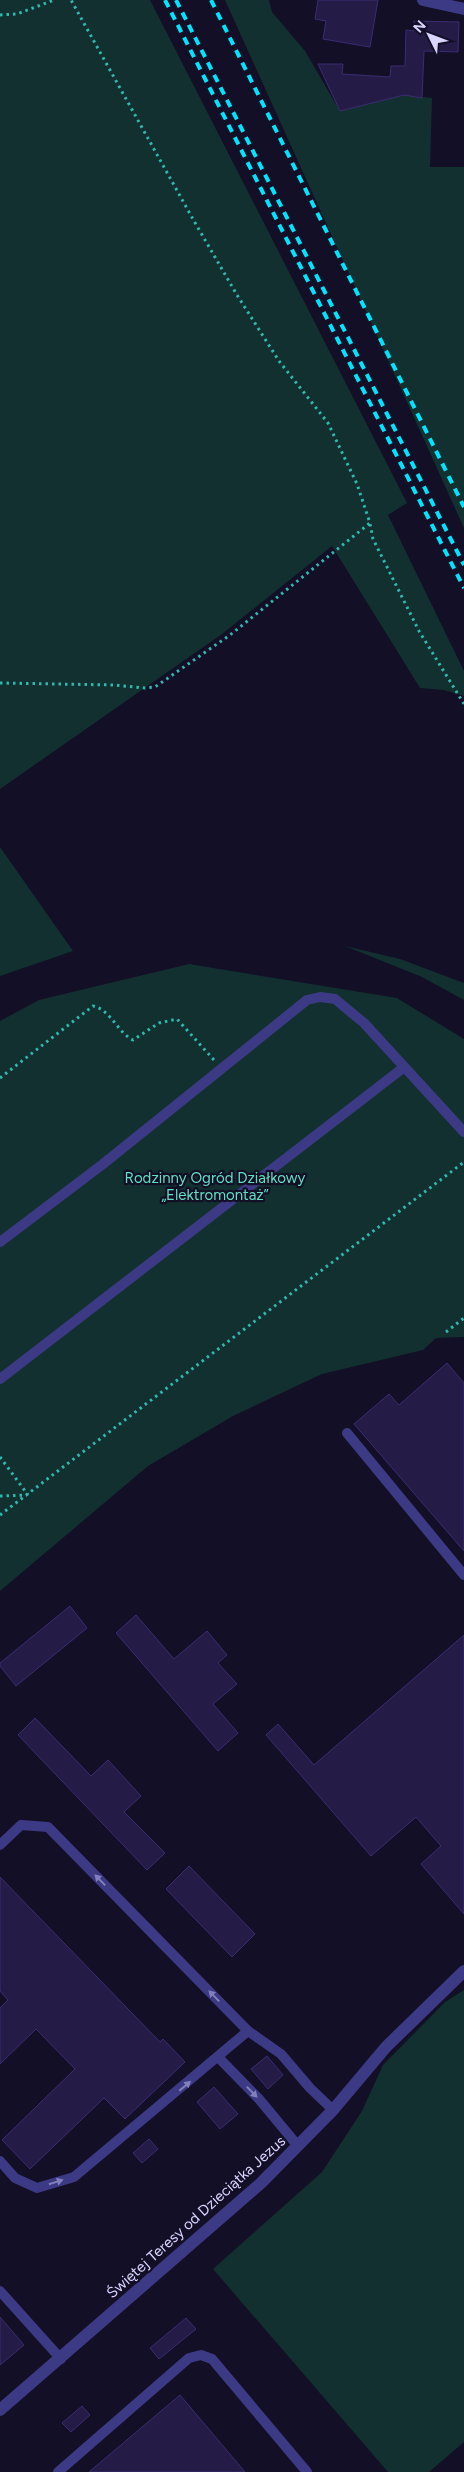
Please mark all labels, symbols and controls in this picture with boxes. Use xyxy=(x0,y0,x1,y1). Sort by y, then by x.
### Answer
north arrow xyxy=(404,10,454,60)
text: N xyxy=(410,17,430,36)
park label: Rodzinny Ogród Działkowy „Elektromontaż” xyxy=(125,1169,306,1204)
one-way arrow xyxy=(94,1874,106,1886)
one-way arrow xyxy=(208,1990,220,2002)
one-way arrow xyxy=(178,2080,191,2091)
one-way arrow xyxy=(246,2086,258,2098)
street label: Świętej Teresy od Dzieciątka Jezus xyxy=(103,2132,289,2302)
one-way arrow xyxy=(48,2178,63,2186)

